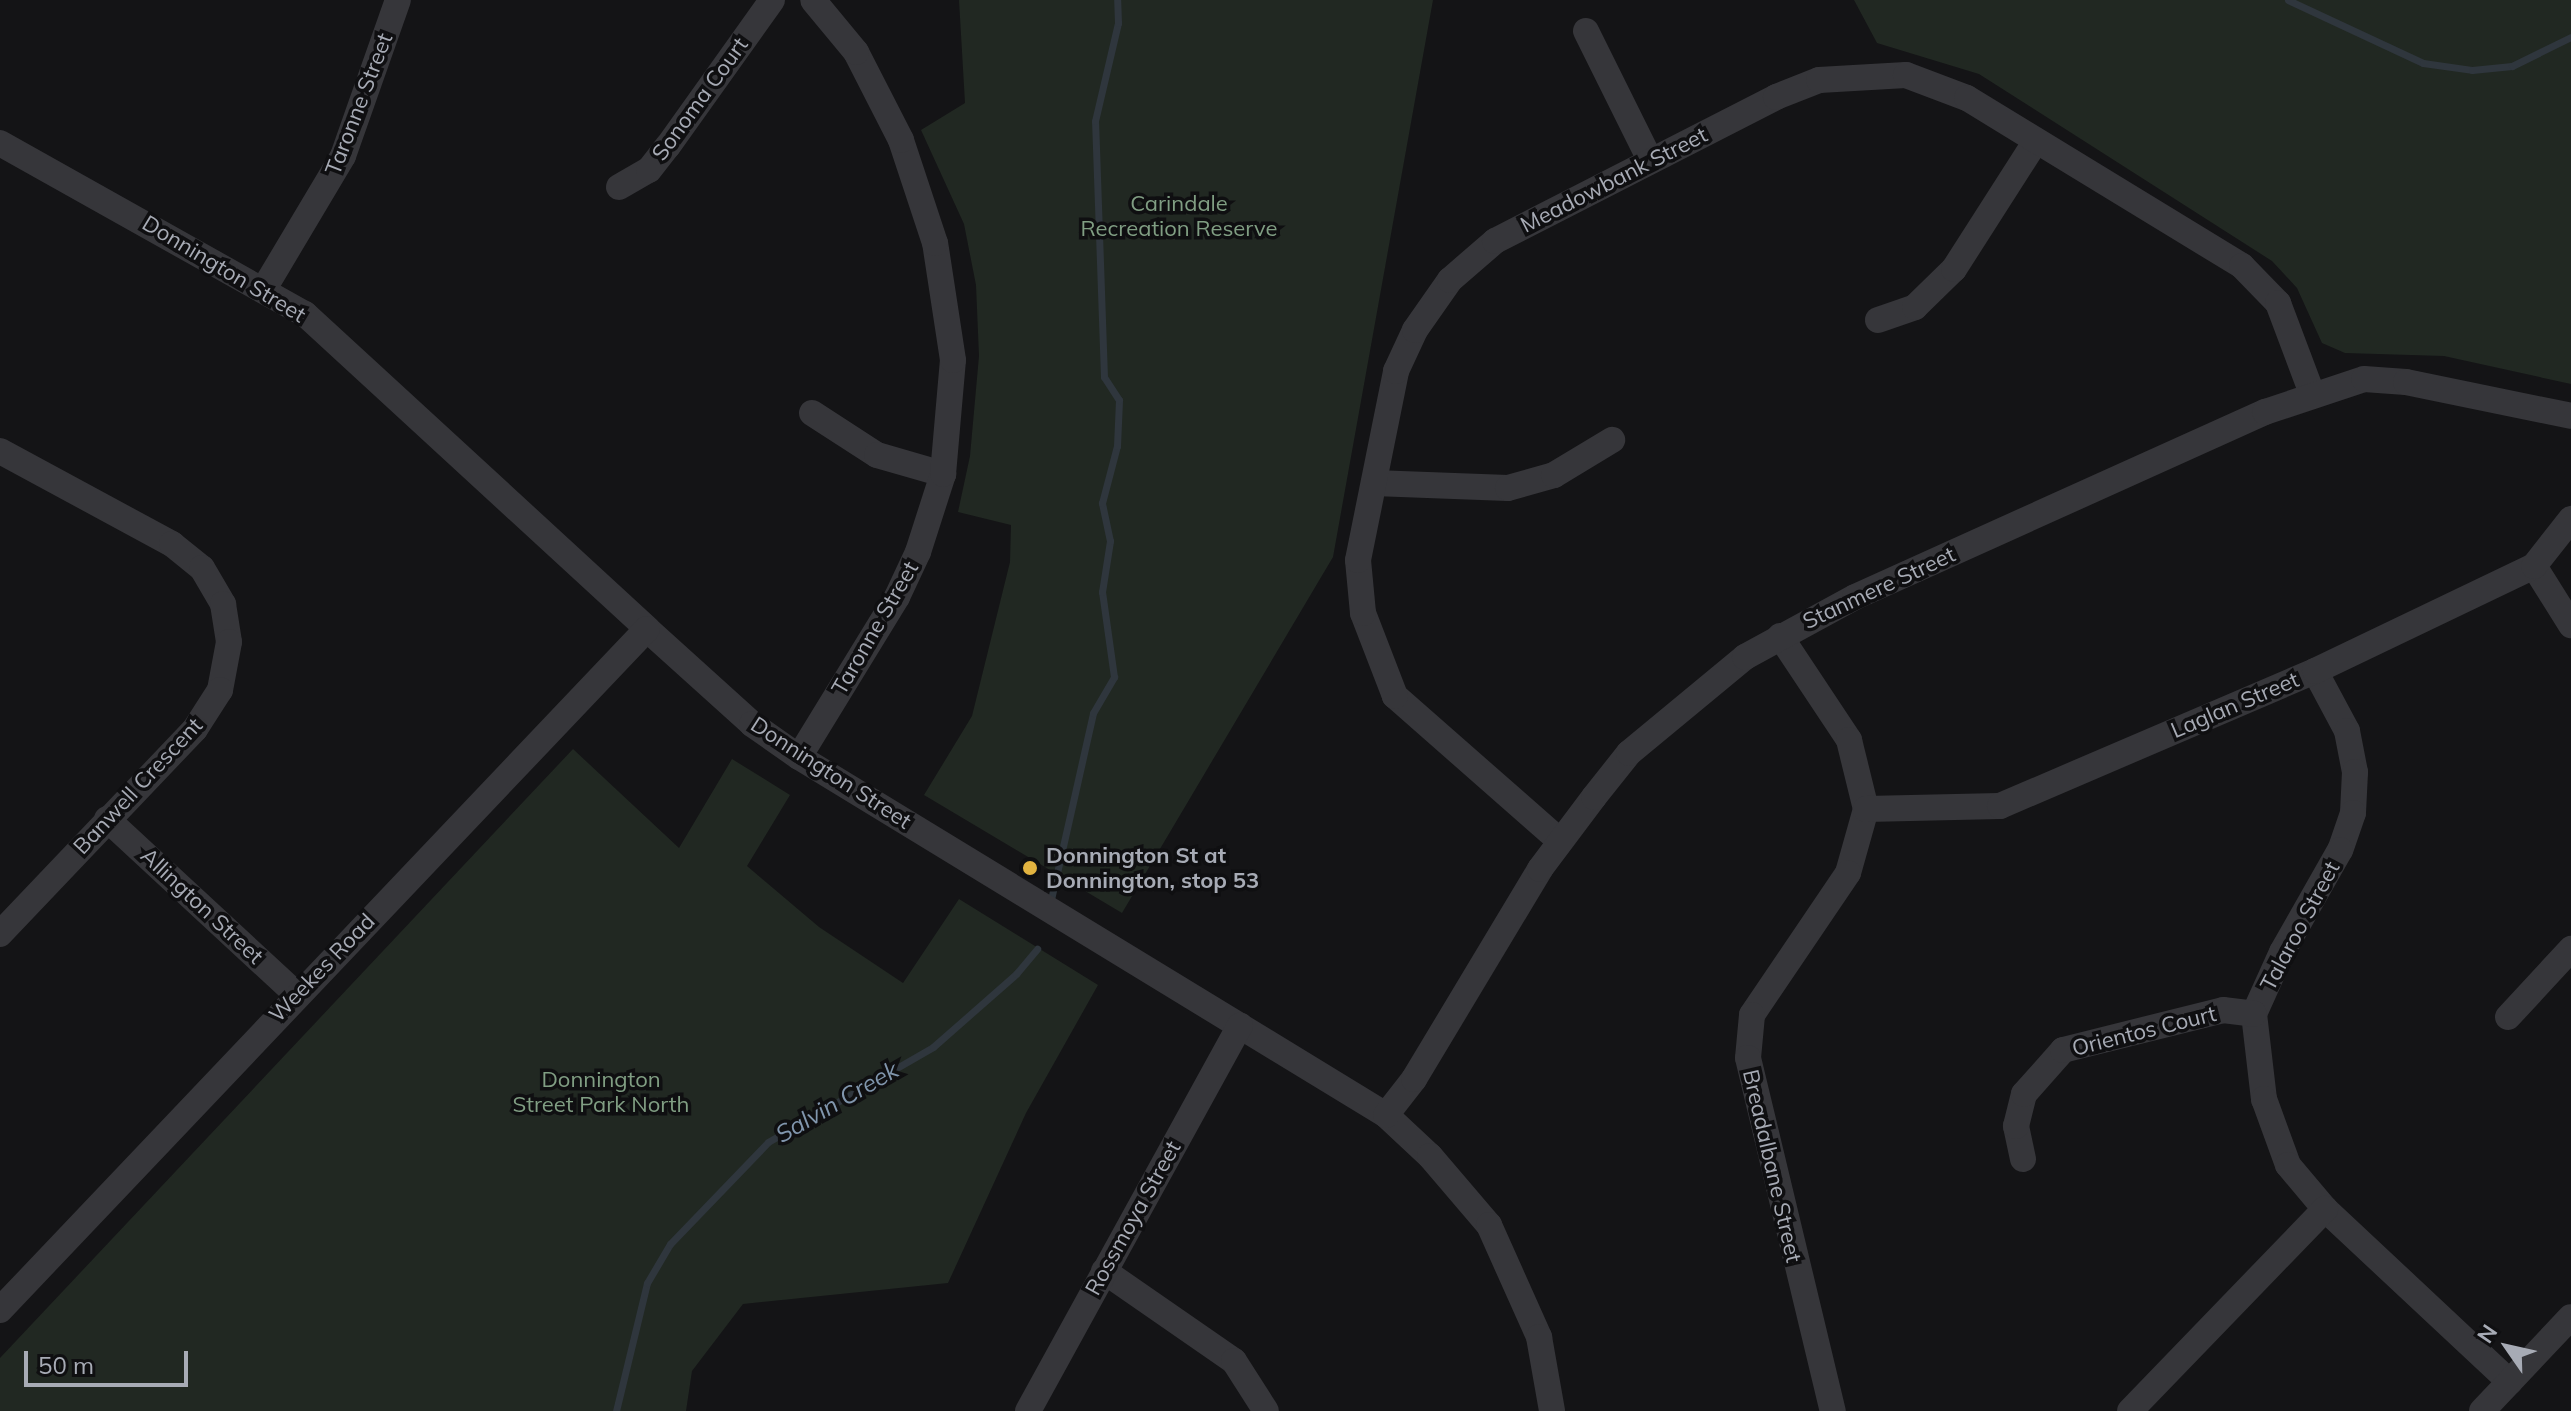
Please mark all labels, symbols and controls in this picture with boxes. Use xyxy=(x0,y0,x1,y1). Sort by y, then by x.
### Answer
street label: Taronne Street xyxy=(320,29,398,179)
street label: Sonoma Court xyxy=(646,32,754,166)
street label: Meadowbank Street xyxy=(1516,121,1712,239)
park label: Carindale Recreation Reserve xyxy=(1081,190,1277,242)
street label: Donnington Street xyxy=(138,210,310,328)
street label: Stanmere Street xyxy=(1799,541,1959,635)
street label: Taronne Street xyxy=(826,557,924,699)
street label: Laglan Street xyxy=(2167,666,2303,744)
street label: Donnington Street xyxy=(746,711,916,835)
street label: Banwell Crescent xyxy=(68,712,208,860)
place label: Donnington St at Donnington, stop 53 xyxy=(1046,842,1259,894)
street label: Allington Street xyxy=(135,843,269,969)
street label: Talaroo Street xyxy=(2255,857,2345,995)
marker: Donnington St at Donnington, stop 53 xyxy=(1021,859,1039,877)
street label: Weekes Road xyxy=(264,908,380,1028)
street label: Orientos Court xyxy=(2069,1000,2219,1062)
water label: Salvin Creek xyxy=(770,1055,904,1149)
park label: Donnington Street Park North xyxy=(513,1066,689,1118)
street label: Breadalbane Street xyxy=(1737,1067,1807,1265)
street label: Rossmoya Street xyxy=(1080,1136,1186,1300)
north arrow xyxy=(2467,1307,2547,1387)
text: N xyxy=(2471,1319,2503,1348)
scale bar xyxy=(28,1335,192,1385)
text: 50 m xyxy=(38,1350,94,1380)

